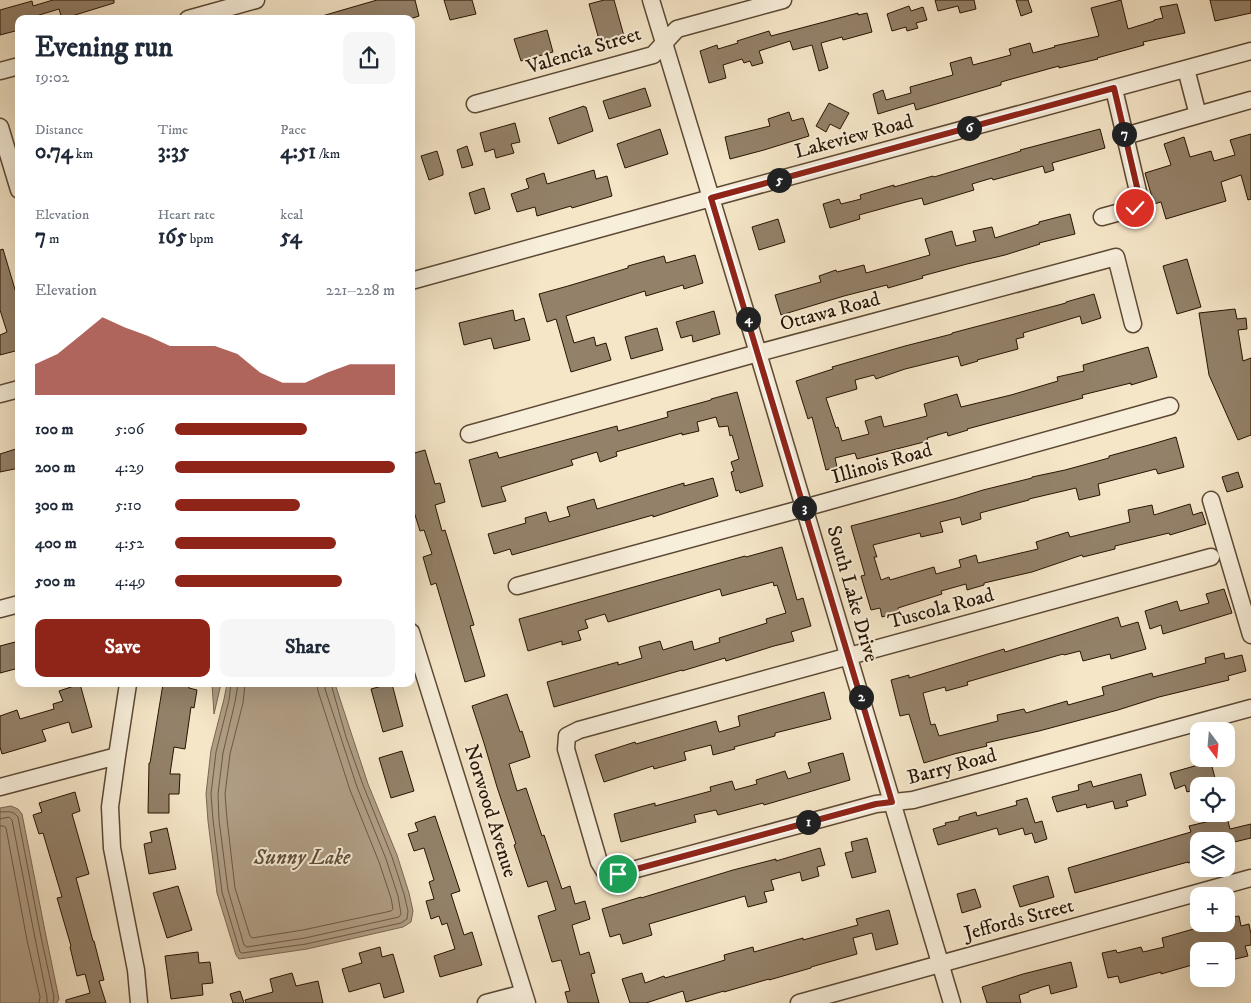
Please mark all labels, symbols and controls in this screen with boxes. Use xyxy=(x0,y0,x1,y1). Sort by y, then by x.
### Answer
street label: Valencia Street xyxy=(523,22,644,81)
text: Evening run xyxy=(35,30,173,65)
button: share xyxy=(343,32,395,84)
text: 19:02 xyxy=(35,67,69,87)
street label: Lakeview Road xyxy=(792,109,916,165)
pin: 6 xyxy=(956,116,982,140)
text: 6 xyxy=(966,119,973,137)
text: Distance xyxy=(35,121,83,139)
text: Time xyxy=(158,121,188,139)
text: Pace xyxy=(280,121,306,139)
pin: 7 xyxy=(1112,122,1136,146)
text: 7 xyxy=(1121,125,1128,143)
text: 0.74 xyxy=(35,139,73,165)
text: 3:35 xyxy=(158,139,189,165)
text: 4:51 xyxy=(280,139,316,165)
text: km xyxy=(73,145,93,163)
text: /km xyxy=(316,145,340,163)
pin: 5 xyxy=(766,168,792,192)
text: 5 xyxy=(776,171,783,189)
pin xyxy=(1114,187,1156,229)
icon: check xyxy=(1121,194,1149,222)
text: Elevation xyxy=(35,206,89,224)
text: Heart rate xyxy=(158,206,215,224)
text: kcal xyxy=(280,206,303,224)
text: 7 xyxy=(35,224,46,250)
text: 165 xyxy=(158,224,187,250)
text: 54 xyxy=(280,224,302,250)
text: m xyxy=(46,230,60,248)
text: bpm xyxy=(187,230,214,248)
text: Elevation xyxy=(35,280,97,300)
text: 221–228 m xyxy=(326,280,395,300)
street label: Ottawa Road xyxy=(777,287,883,337)
pin: 4 xyxy=(736,306,760,332)
text: 4 xyxy=(744,310,753,328)
text: 100 m xyxy=(35,419,74,439)
text: 5:06 xyxy=(115,419,144,439)
street label: Illinois Road xyxy=(829,438,935,490)
text: 200 m xyxy=(35,457,76,477)
text: 4:29 xyxy=(115,457,144,477)
text: 300 m xyxy=(35,495,74,515)
text: 5:10 xyxy=(115,495,142,515)
pin: 3 xyxy=(792,496,816,520)
text: 3 xyxy=(802,499,807,517)
street label: South Lake Drive xyxy=(821,523,883,665)
text: 400 m xyxy=(35,533,77,553)
text: 4:52 xyxy=(115,533,144,553)
text: 500 m xyxy=(35,571,76,591)
text: 4:49 xyxy=(115,571,146,591)
street label: Tuscola Road xyxy=(885,583,997,635)
button: Save xyxy=(35,619,210,677)
button: Share xyxy=(220,619,395,677)
pin: 2 xyxy=(848,684,874,710)
text: 2 xyxy=(858,688,865,706)
north arrow xyxy=(1190,722,1235,768)
map controls xyxy=(1190,722,1235,987)
street label: Norwood Avenue xyxy=(458,742,522,880)
street label: Barry Road xyxy=(905,743,999,791)
button: locate xyxy=(1190,777,1235,822)
pin: 1 xyxy=(796,810,820,834)
text: 1 xyxy=(806,813,811,831)
button: layers xyxy=(1190,832,1235,877)
water label: Sunny Lake xyxy=(253,845,351,871)
pin xyxy=(597,853,639,895)
icon: arrive xyxy=(604,860,632,888)
button: + xyxy=(1190,887,1235,932)
street label: Jeffords Street xyxy=(960,893,1076,947)
button: − xyxy=(1190,942,1235,987)

